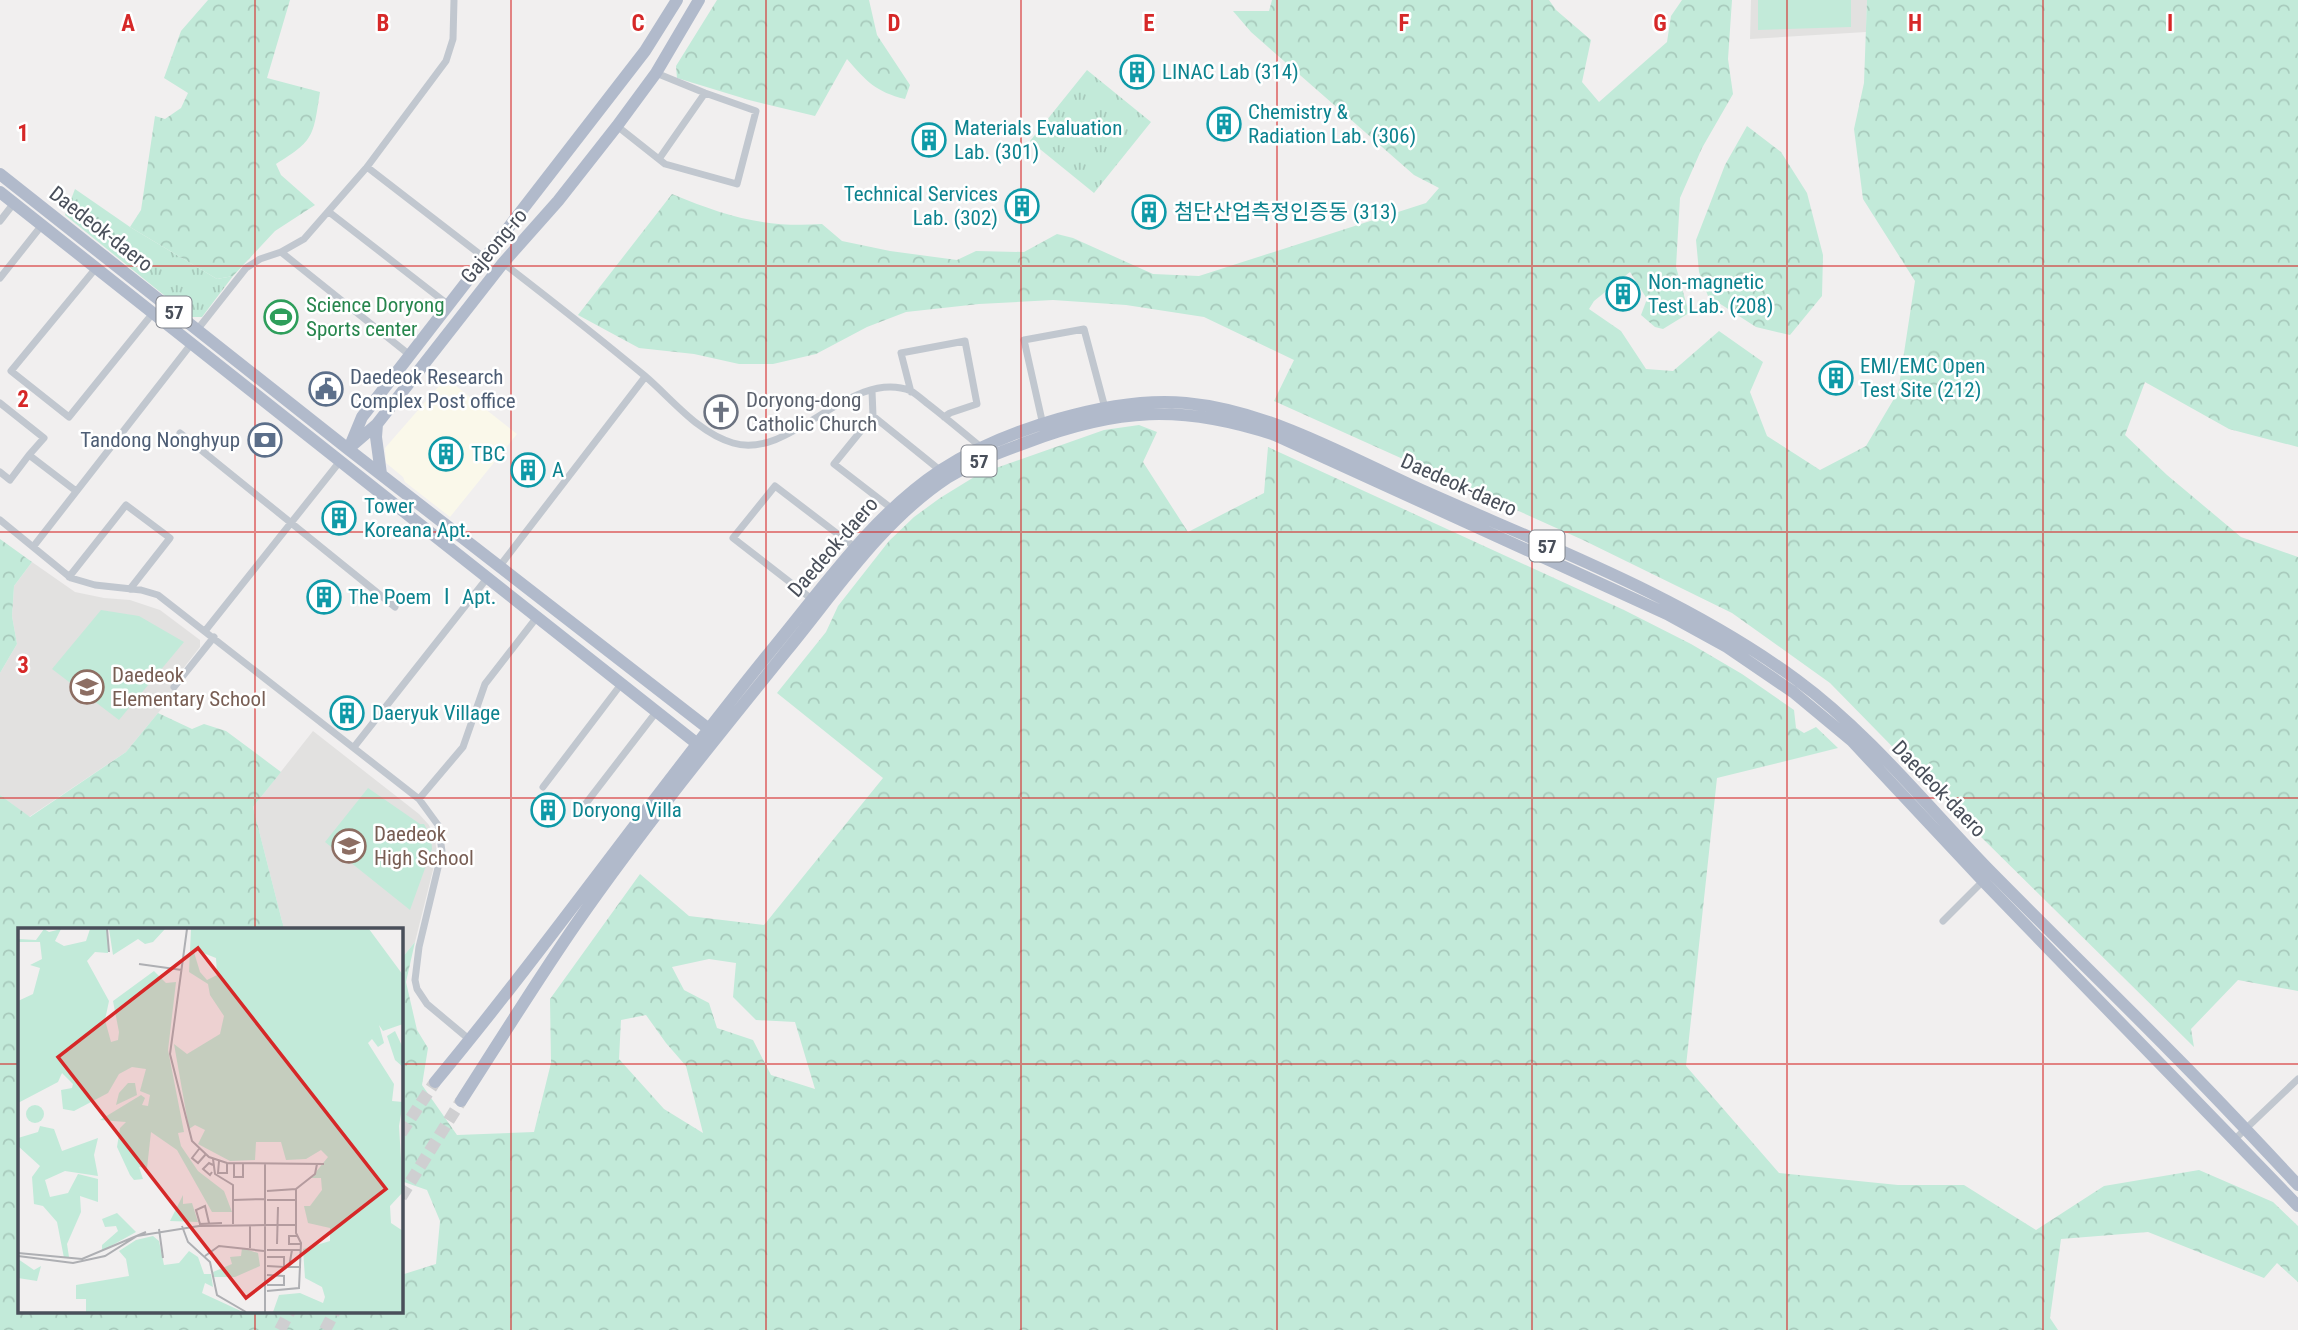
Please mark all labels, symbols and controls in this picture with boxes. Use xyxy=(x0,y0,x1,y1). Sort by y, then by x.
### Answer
text: A xyxy=(121,10,135,37)
text: B xyxy=(377,10,389,37)
text: C xyxy=(631,10,645,37)
text: D xyxy=(888,10,901,37)
text: E xyxy=(1143,10,1155,37)
text: F xyxy=(1399,10,1410,37)
text: G xyxy=(1653,10,1667,37)
text: H xyxy=(1908,10,1922,37)
text: I xyxy=(2167,10,2173,37)
building icon: LINAC Lab (314) xyxy=(1118,53,1156,91)
place label: LINAC Lab (314) xyxy=(1162,60,1299,84)
place label: Chemistry & Radiation Lab. (306) xyxy=(1248,100,1416,148)
building icon: Chemistry & Radiation Lab. (306) xyxy=(1205,105,1243,143)
place label: Materials Evaluation Lab. (301) xyxy=(954,116,1122,164)
text: 1 xyxy=(17,120,29,147)
building icon: Materials Evaluation Lab. (301) xyxy=(910,121,948,159)
street label: Daedeok-daero xyxy=(45,181,157,277)
place label: Technical Services Lab. (302) xyxy=(844,182,998,230)
building icon: Technical Services Lab. (302) xyxy=(1003,187,1041,225)
building icon: 첨단산업측정인증동 (313) xyxy=(1130,193,1168,231)
place label: 첨단산업측정인증동 (313) xyxy=(1174,200,1397,224)
street label: Gajeong-ro xyxy=(456,204,532,288)
place label: Non-magnetic Test Lab. (208) xyxy=(1648,270,1774,318)
building icon: Non-magnetic Test Lab. (208) xyxy=(1604,275,1642,313)
place label: Science Doryong Sports center xyxy=(306,293,445,341)
road number: 57 xyxy=(156,296,192,328)
sports icon: Science Doryong Sports center xyxy=(262,298,300,336)
place label: EMI/EMC Open Test Site (212) xyxy=(1860,354,1985,402)
building icon: EMI/EMC Open Test Site (212) xyxy=(1817,359,1855,397)
place label: Daedeok Research Complex Post office xyxy=(350,365,516,413)
public building icon: Daedeok Research Complex Post office xyxy=(307,370,345,408)
text: 2 xyxy=(17,386,29,413)
place label: Doryong-dong Catholic Church xyxy=(746,388,877,436)
church icon: Doryong-dong Catholic Church xyxy=(702,393,740,431)
bank icon: Tandong Nonghyup xyxy=(246,421,284,459)
place label: Tandong Nonghyup xyxy=(80,428,240,452)
building icon: TBC xyxy=(427,435,465,473)
place label: TBC xyxy=(471,442,505,466)
road number: 57 xyxy=(962,446,996,476)
street label: Daedeok-daero xyxy=(1397,449,1521,521)
building icon: A xyxy=(509,451,547,489)
place label: A xyxy=(552,458,564,482)
street label: Daedeok-daero xyxy=(783,492,883,602)
place label: Tower Koreana Apt. xyxy=(364,494,471,542)
building icon: Tower Koreana Apt. xyxy=(320,499,358,537)
road number: 57 xyxy=(1530,530,1564,562)
building icon: The Poem Ⅰ Apt. xyxy=(305,578,343,616)
place label: The Poem Ⅰ Apt. xyxy=(348,585,496,609)
text: 3 xyxy=(17,652,29,679)
place label: Daedeok Elementary School xyxy=(112,663,266,711)
school or university icon: Daedeok Elementary School xyxy=(68,668,106,706)
building icon: Daeryuk Village xyxy=(328,694,366,732)
place label: Daeryuk Village xyxy=(372,701,500,725)
street label: Daedeok-daero xyxy=(1887,736,1991,842)
building icon: Doryong Villa xyxy=(529,791,567,829)
place label: Doryong Villa xyxy=(572,798,682,822)
place label: Daedeok High School xyxy=(374,822,474,870)
school or university icon: Daedeok High School xyxy=(330,827,368,865)
inset map xyxy=(18,928,402,1312)

